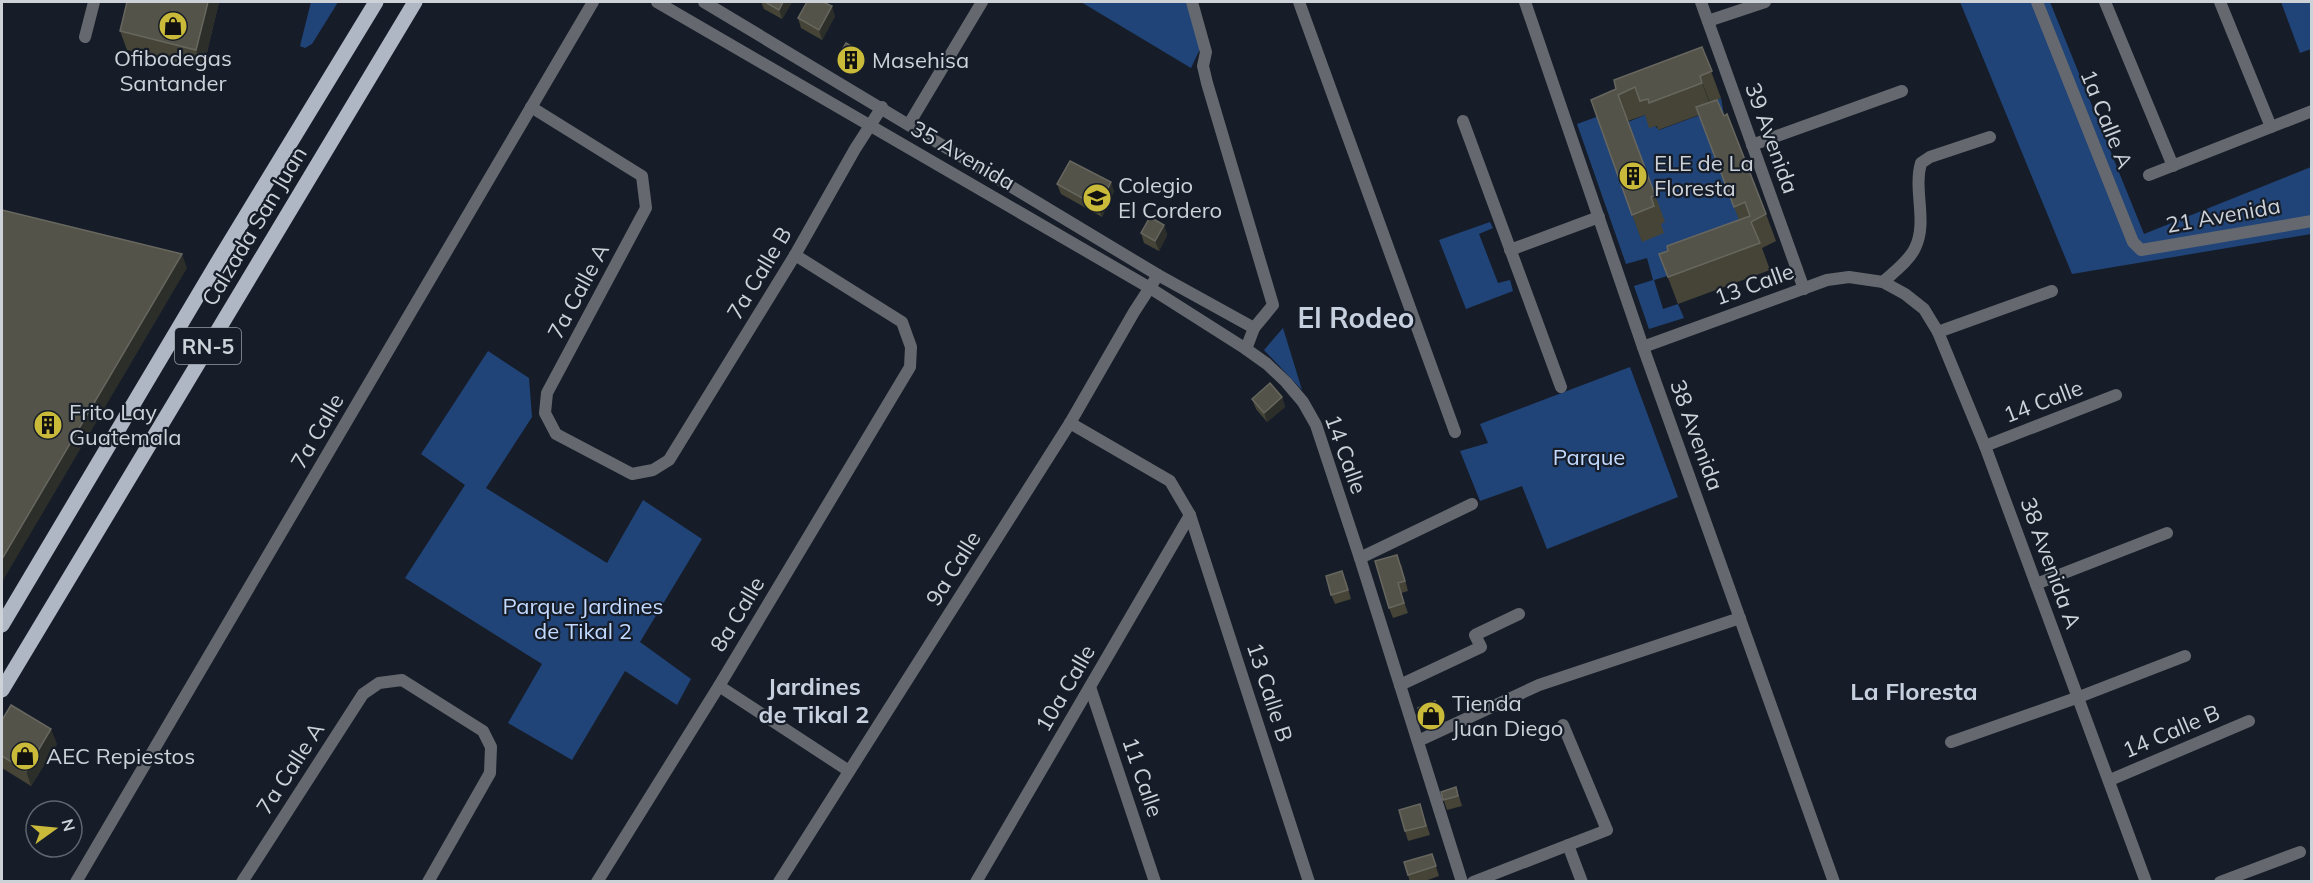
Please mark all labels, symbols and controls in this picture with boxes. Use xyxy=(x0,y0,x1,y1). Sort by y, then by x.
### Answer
shop icon: Ofibodegas Santander xyxy=(157,10,189,42)
place label: Ofibodegas Santander xyxy=(114,44,232,97)
building icon: Masehisa xyxy=(835,44,867,76)
place label: Masehisa xyxy=(872,46,969,74)
street label: 1a Calle A xyxy=(2074,65,2140,173)
street label: 39 Avenida xyxy=(1739,79,1805,197)
street label: 35 Avenida xyxy=(906,114,1020,196)
street label: Calzada San Juan xyxy=(195,141,313,311)
place label: ELE de La Floresta xyxy=(1654,149,1754,202)
building icon: ELE de La Floresta xyxy=(1617,160,1649,192)
place label: Colegio El Cordero xyxy=(1118,171,1222,224)
school or university icon: Colegio El Cordero xyxy=(1081,182,1113,214)
street label: 21 Avenida xyxy=(2164,191,2282,239)
street label: 7a Calle B xyxy=(720,222,798,324)
street label: 7a Calle A xyxy=(541,238,615,344)
street label: 13 Calle xyxy=(1710,257,1798,311)
district label: El Rodeo xyxy=(1298,300,1414,335)
road number: RN-5 xyxy=(175,328,241,364)
street label: 14 Calle xyxy=(1999,373,2087,429)
street label: 38 Avenida xyxy=(1664,376,1730,494)
street label: 7a Calle xyxy=(284,388,350,474)
place label: Frito Lay Guatemala xyxy=(69,398,182,451)
building icon: Frito Lay Guatemala xyxy=(32,409,64,441)
street label: 14 Calle xyxy=(1319,410,1373,498)
park label: Parque xyxy=(1553,443,1625,471)
street label: 38 Avenida A xyxy=(2014,494,2088,632)
street label: 9a Calle xyxy=(919,526,987,610)
street label: 8a Calle xyxy=(704,571,770,657)
park label: Parque Jardines de Tikal 2 xyxy=(503,592,663,645)
street label: 13 Calle B xyxy=(1241,639,1299,745)
street label: 10a Calle xyxy=(1029,640,1101,736)
district label: Jardines de Tikal 2 xyxy=(759,671,869,729)
district label: La Floresta xyxy=(1850,676,1978,706)
place label: Tienda Juan Diego xyxy=(1452,689,1563,742)
street label: 14 Calle B xyxy=(2118,698,2224,764)
shop icon: Tienda Juan Diego xyxy=(1415,700,1447,732)
street label: 7a Calle A xyxy=(250,717,330,819)
street label: 11 Calle xyxy=(1116,733,1170,821)
shop icon: AEC Repiestos xyxy=(9,740,41,772)
place label: AEC Repiestos xyxy=(46,742,195,770)
north arrow xyxy=(24,799,84,859)
text: N xyxy=(57,817,80,834)

